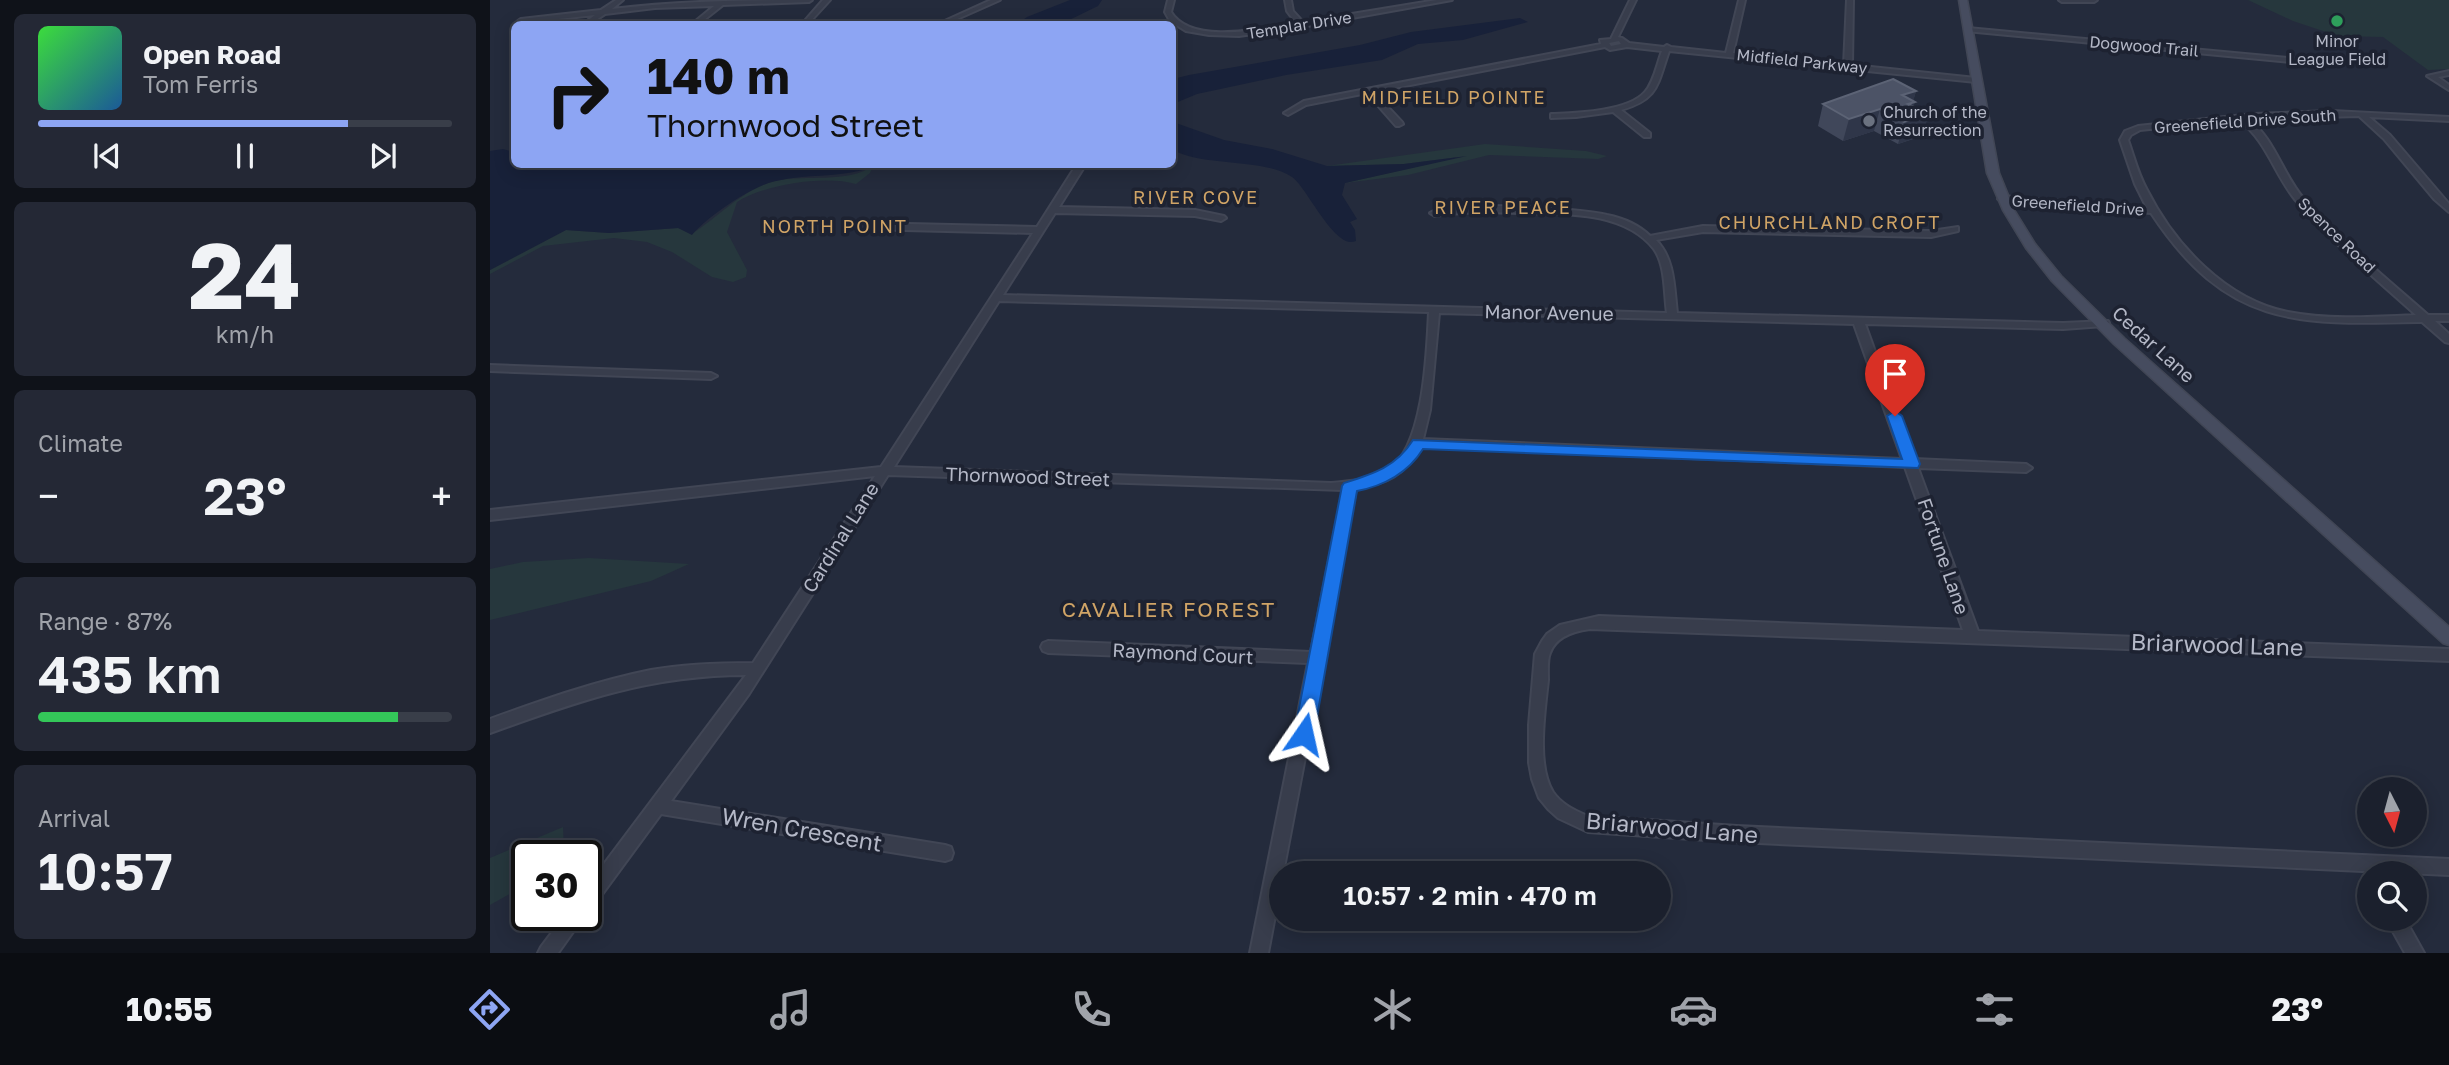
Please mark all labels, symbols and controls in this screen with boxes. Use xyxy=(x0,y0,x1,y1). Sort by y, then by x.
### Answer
street label: Templar Drive xyxy=(1245,7,1353,43)
marker: Minor League Field xyxy=(2329,13,2345,29)
street label: Dogwood Trail xyxy=(2089,31,2199,61)
place label: Minor League Field xyxy=(2288,31,2386,69)
text: Open Road xyxy=(143,39,281,70)
street label: Midfield Parkway xyxy=(1736,44,1868,78)
text: 140 m xyxy=(647,46,790,105)
icon: right xyxy=(532,49,623,140)
text: Tom Ferris xyxy=(143,70,258,98)
district label: MIDFIELD POINTE xyxy=(1361,86,1547,108)
place label: Church of the Resurrection xyxy=(1883,102,1987,140)
street label: Greenefield Drive South xyxy=(2153,105,2337,137)
text: Thornwood Street xyxy=(647,106,924,144)
marker: Church of the Resurrection xyxy=(1861,113,1877,129)
icon: previous xyxy=(88,137,126,175)
icon: pause xyxy=(226,137,264,175)
icon: next xyxy=(364,137,402,175)
district label: RIVER COVE xyxy=(1133,186,1259,208)
street label: Greenefield Drive xyxy=(2011,190,2145,220)
street label: Spence Road xyxy=(2294,193,2380,277)
district label: RIVER PEACE xyxy=(1434,196,1572,218)
district label: CHURCHLAND CROFT xyxy=(1719,211,1941,233)
district label: NORTH POINT xyxy=(762,215,908,237)
text: 24 xyxy=(189,220,301,329)
street label: Manor Avenue xyxy=(1484,299,1614,325)
street label: Cedar Lane xyxy=(2108,301,2200,387)
text: km/h xyxy=(216,320,274,348)
pin xyxy=(1865,344,1925,416)
icon: arrive xyxy=(1876,355,1914,393)
text: Climate xyxy=(38,429,123,457)
street label: Thornwood Street xyxy=(945,462,1111,490)
text: 23° xyxy=(204,464,286,526)
text: − xyxy=(38,473,59,518)
text: + xyxy=(431,473,452,518)
street label: Cardinal Lane xyxy=(797,478,883,596)
street label: Fortune Lane xyxy=(1913,495,1975,617)
district label: CAVALIER FOREST xyxy=(1062,596,1276,622)
text: Range · 87% xyxy=(38,607,172,635)
street label: Briarwood Lane xyxy=(2130,627,2304,661)
street label: Raymond Court xyxy=(1112,638,1254,668)
text: 435 km xyxy=(38,642,222,704)
position arrow xyxy=(1267,697,1341,771)
north arrow xyxy=(2357,777,2427,847)
map controls xyxy=(2357,777,2427,931)
street label: Wren Crescent xyxy=(720,801,884,857)
text: Arrival xyxy=(38,804,110,832)
street label: Briarwood Lane xyxy=(1585,806,1759,848)
text: 10:57 xyxy=(38,839,173,901)
speed limit sign: 30 xyxy=(511,840,602,931)
button: search xyxy=(2357,861,2427,931)
text: 10:57 · 2 min · 470 m xyxy=(1343,880,1597,911)
icon: directions xyxy=(465,985,514,1034)
icon: music xyxy=(766,985,815,1034)
icon: phone xyxy=(1067,985,1116,1034)
icon: climate xyxy=(1368,985,1417,1034)
icon: car xyxy=(1669,985,1718,1034)
icon: filters xyxy=(1970,985,2019,1034)
text: 10:55 xyxy=(126,990,213,1028)
text: 23° xyxy=(2271,990,2323,1028)

